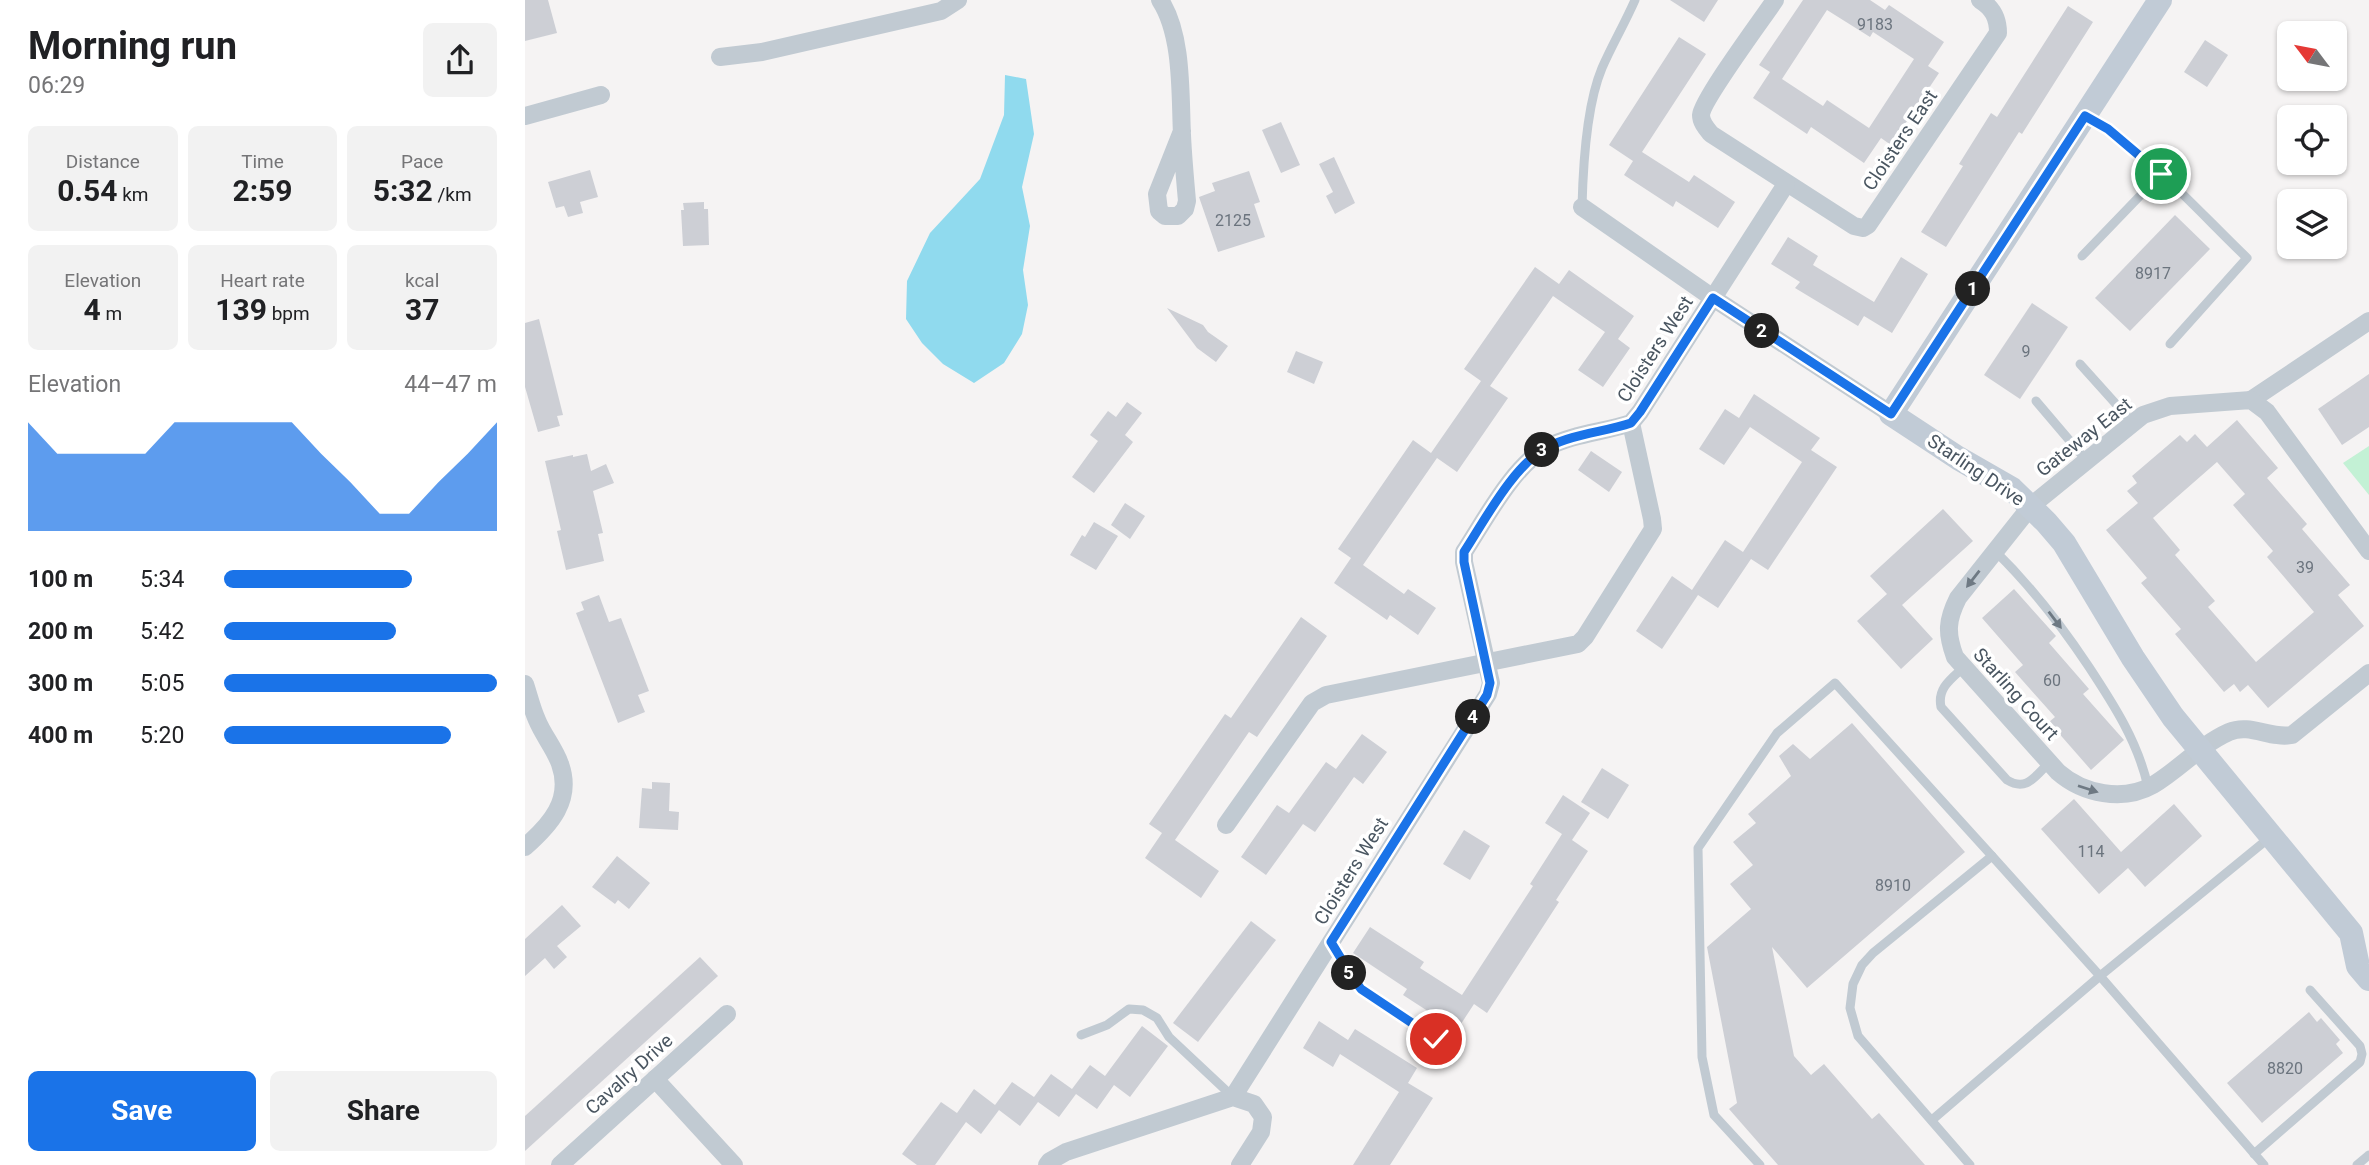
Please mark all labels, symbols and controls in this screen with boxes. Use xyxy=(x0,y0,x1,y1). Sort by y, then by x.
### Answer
house number: 9183 xyxy=(1857,15,1893,34)
north arrow xyxy=(2277,21,2347,91)
map controls xyxy=(2277,21,2347,259)
button: share xyxy=(423,23,497,97)
text: Morning run xyxy=(28,24,237,68)
text: 06:29 xyxy=(28,72,85,99)
street label: Cloisters East xyxy=(1858,85,1942,195)
button: locate xyxy=(2277,105,2347,175)
pin xyxy=(2131,144,2191,204)
text: Distance xyxy=(66,150,140,173)
text: Time xyxy=(241,150,284,173)
text: Pace xyxy=(401,150,443,173)
icon: arrive xyxy=(2142,155,2180,193)
text: 0.54 xyxy=(57,173,117,208)
text: 2:59 xyxy=(232,173,293,208)
text: 5:32 xyxy=(373,173,433,208)
text: km xyxy=(117,183,149,206)
text: /km xyxy=(433,183,472,206)
button: layers xyxy=(2277,189,2347,259)
house number: 2125 xyxy=(1215,211,1251,230)
house number: 8917 xyxy=(2135,264,2171,283)
text: Elevation xyxy=(64,269,141,292)
text: Heart rate xyxy=(220,269,305,292)
text: kcal xyxy=(405,269,439,292)
pin: 1 xyxy=(1955,272,1991,306)
text: 1 xyxy=(1967,277,1978,300)
text: 4 xyxy=(84,292,101,327)
text: 139 xyxy=(215,292,267,327)
text: 37 xyxy=(405,292,439,327)
street label: Cloisters West xyxy=(1612,292,1698,406)
text: m xyxy=(101,302,122,325)
text: bpm xyxy=(267,302,310,325)
pin: 2 xyxy=(1745,314,1779,348)
text: 2 xyxy=(1756,319,1767,342)
house number: 9 xyxy=(2022,342,2031,361)
text: Elevation xyxy=(28,371,121,398)
text: 44–47 m xyxy=(404,371,497,398)
street label: Gateway East xyxy=(2032,393,2136,481)
street label: Starling Drive xyxy=(1923,429,2029,511)
pin: 3 xyxy=(1525,433,1559,468)
text: 3 xyxy=(1536,438,1547,461)
house number: 39 xyxy=(2296,558,2314,577)
text: 100 m xyxy=(28,566,93,593)
text: 5:34 xyxy=(140,566,184,593)
one-way arrow xyxy=(1965,569,1980,587)
one-way arrow xyxy=(2048,611,2063,629)
text: 200 m xyxy=(28,618,93,645)
text: 5:42 xyxy=(140,618,184,645)
street label: Starling Court xyxy=(1969,643,2063,745)
text: 300 m xyxy=(28,670,93,697)
text: 5:05 xyxy=(140,670,184,697)
house number: 60 xyxy=(2043,671,2061,690)
pin: 4 xyxy=(1455,700,1490,734)
text: 4 xyxy=(1467,705,1478,728)
text: 400 m xyxy=(28,722,93,749)
text: 5:20 xyxy=(140,722,184,749)
one-way arrow xyxy=(2078,785,2099,795)
street label: Cloisters West xyxy=(1309,813,1393,929)
house number: 114 xyxy=(2078,842,2104,861)
house number: 8910 xyxy=(1875,876,1911,895)
pin: 5 xyxy=(1331,956,1367,990)
text: 5 xyxy=(1343,961,1354,984)
pin xyxy=(1406,1009,1466,1069)
icon: check xyxy=(1417,1020,1455,1058)
street label: Cavalry Drive xyxy=(581,1029,677,1119)
house number: 8820 xyxy=(2267,1059,2303,1078)
button: Save xyxy=(28,1071,256,1151)
button: Share xyxy=(270,1071,497,1151)

